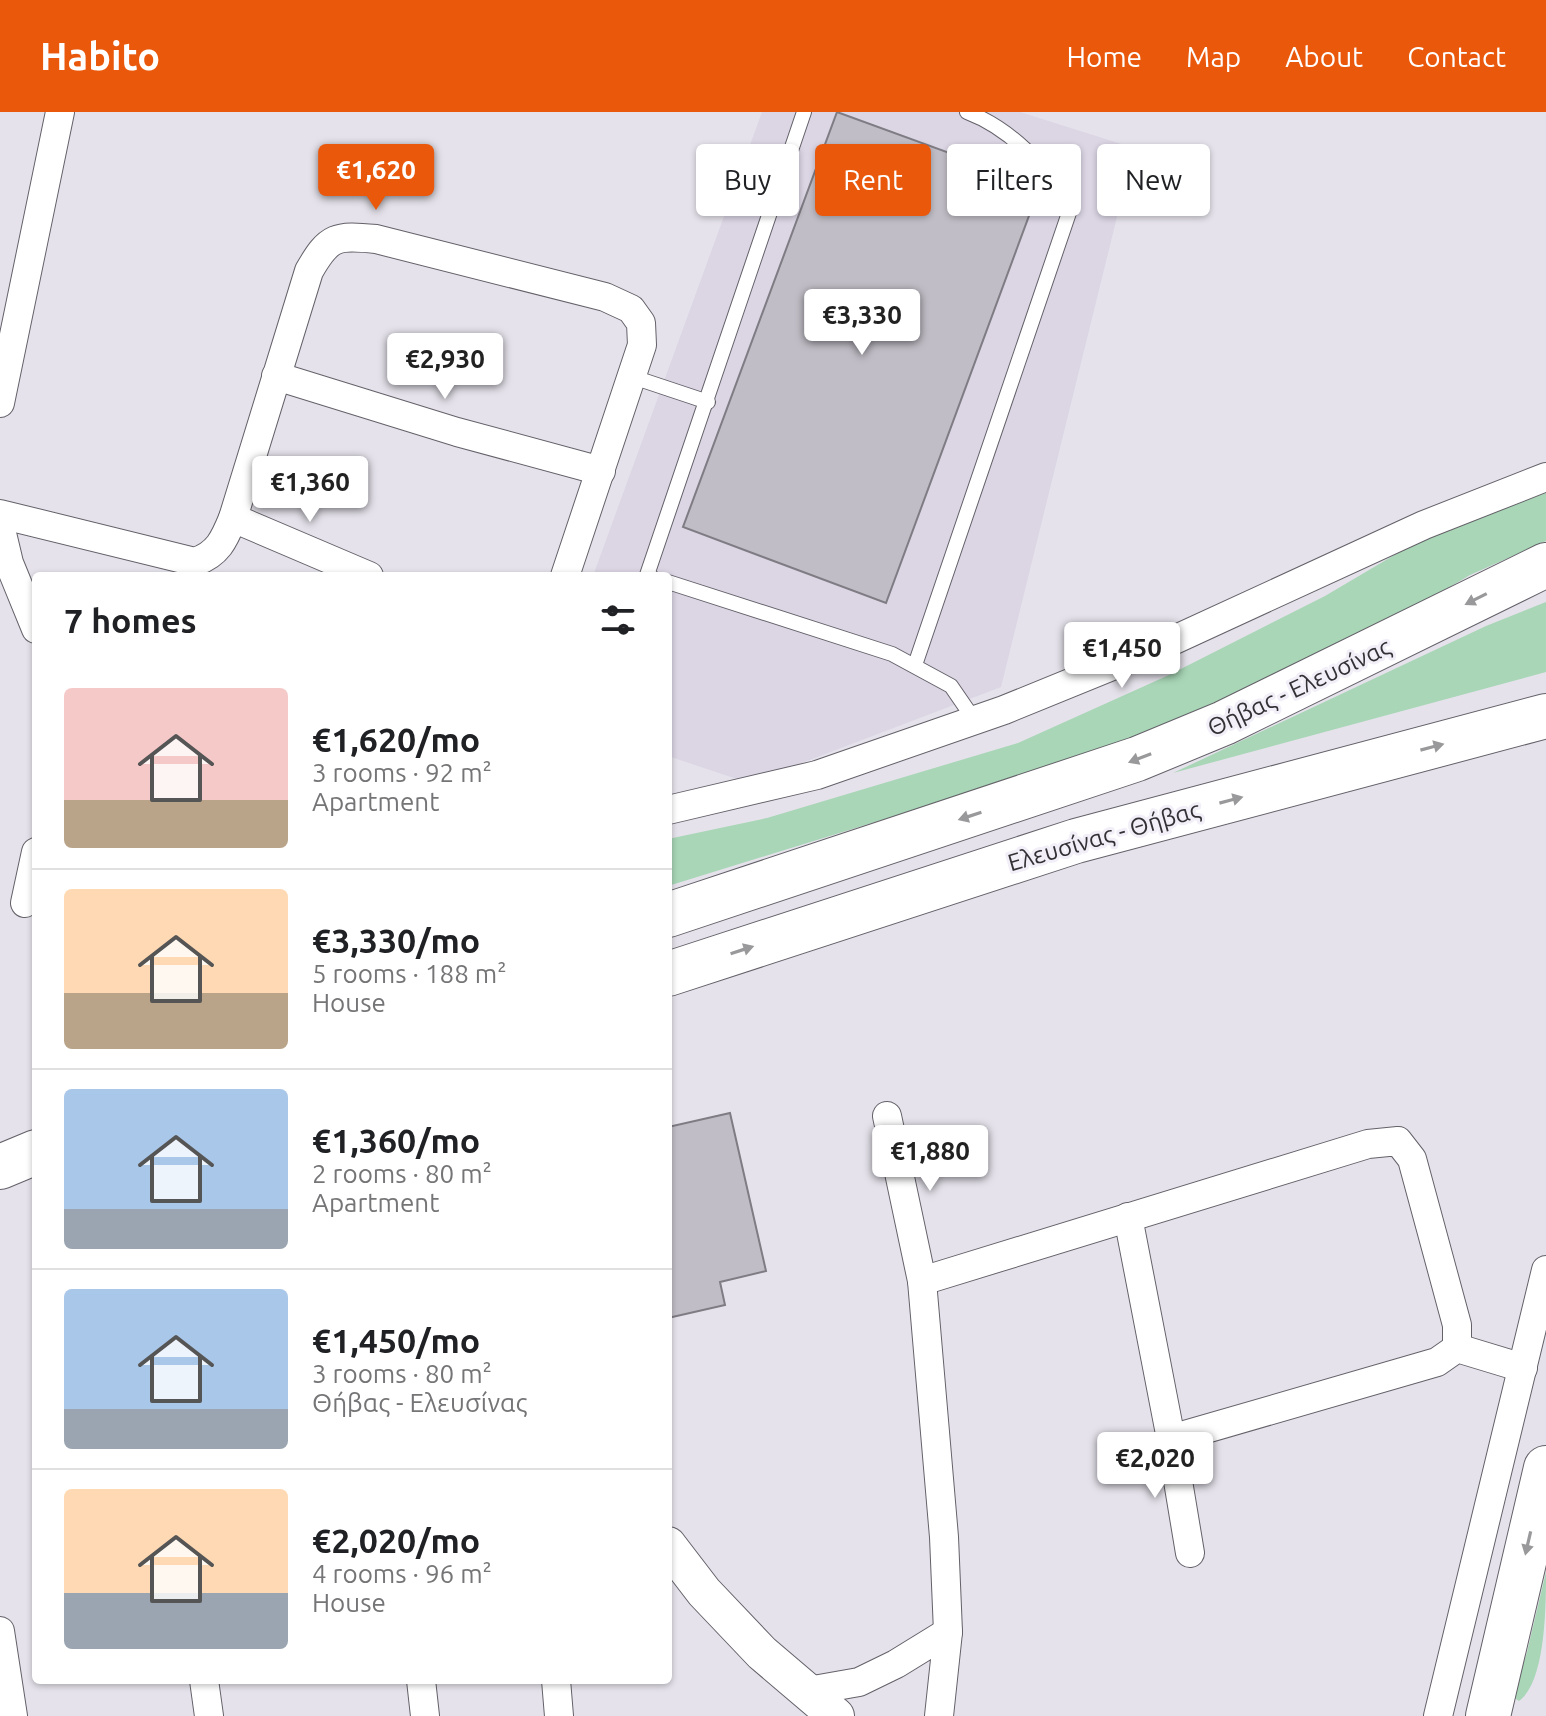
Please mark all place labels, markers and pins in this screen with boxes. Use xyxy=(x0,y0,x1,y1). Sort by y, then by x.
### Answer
pin: €1,620 xyxy=(311,144,441,212)
pin: €3,330 xyxy=(797,289,927,357)
pin: €2,930 xyxy=(380,333,510,401)
pin: €1,360 xyxy=(245,456,375,524)
pin: €1,450 xyxy=(1057,622,1187,690)
pin: €1,880 xyxy=(865,1125,995,1193)
pin: €2,020 xyxy=(1090,1432,1220,1500)

